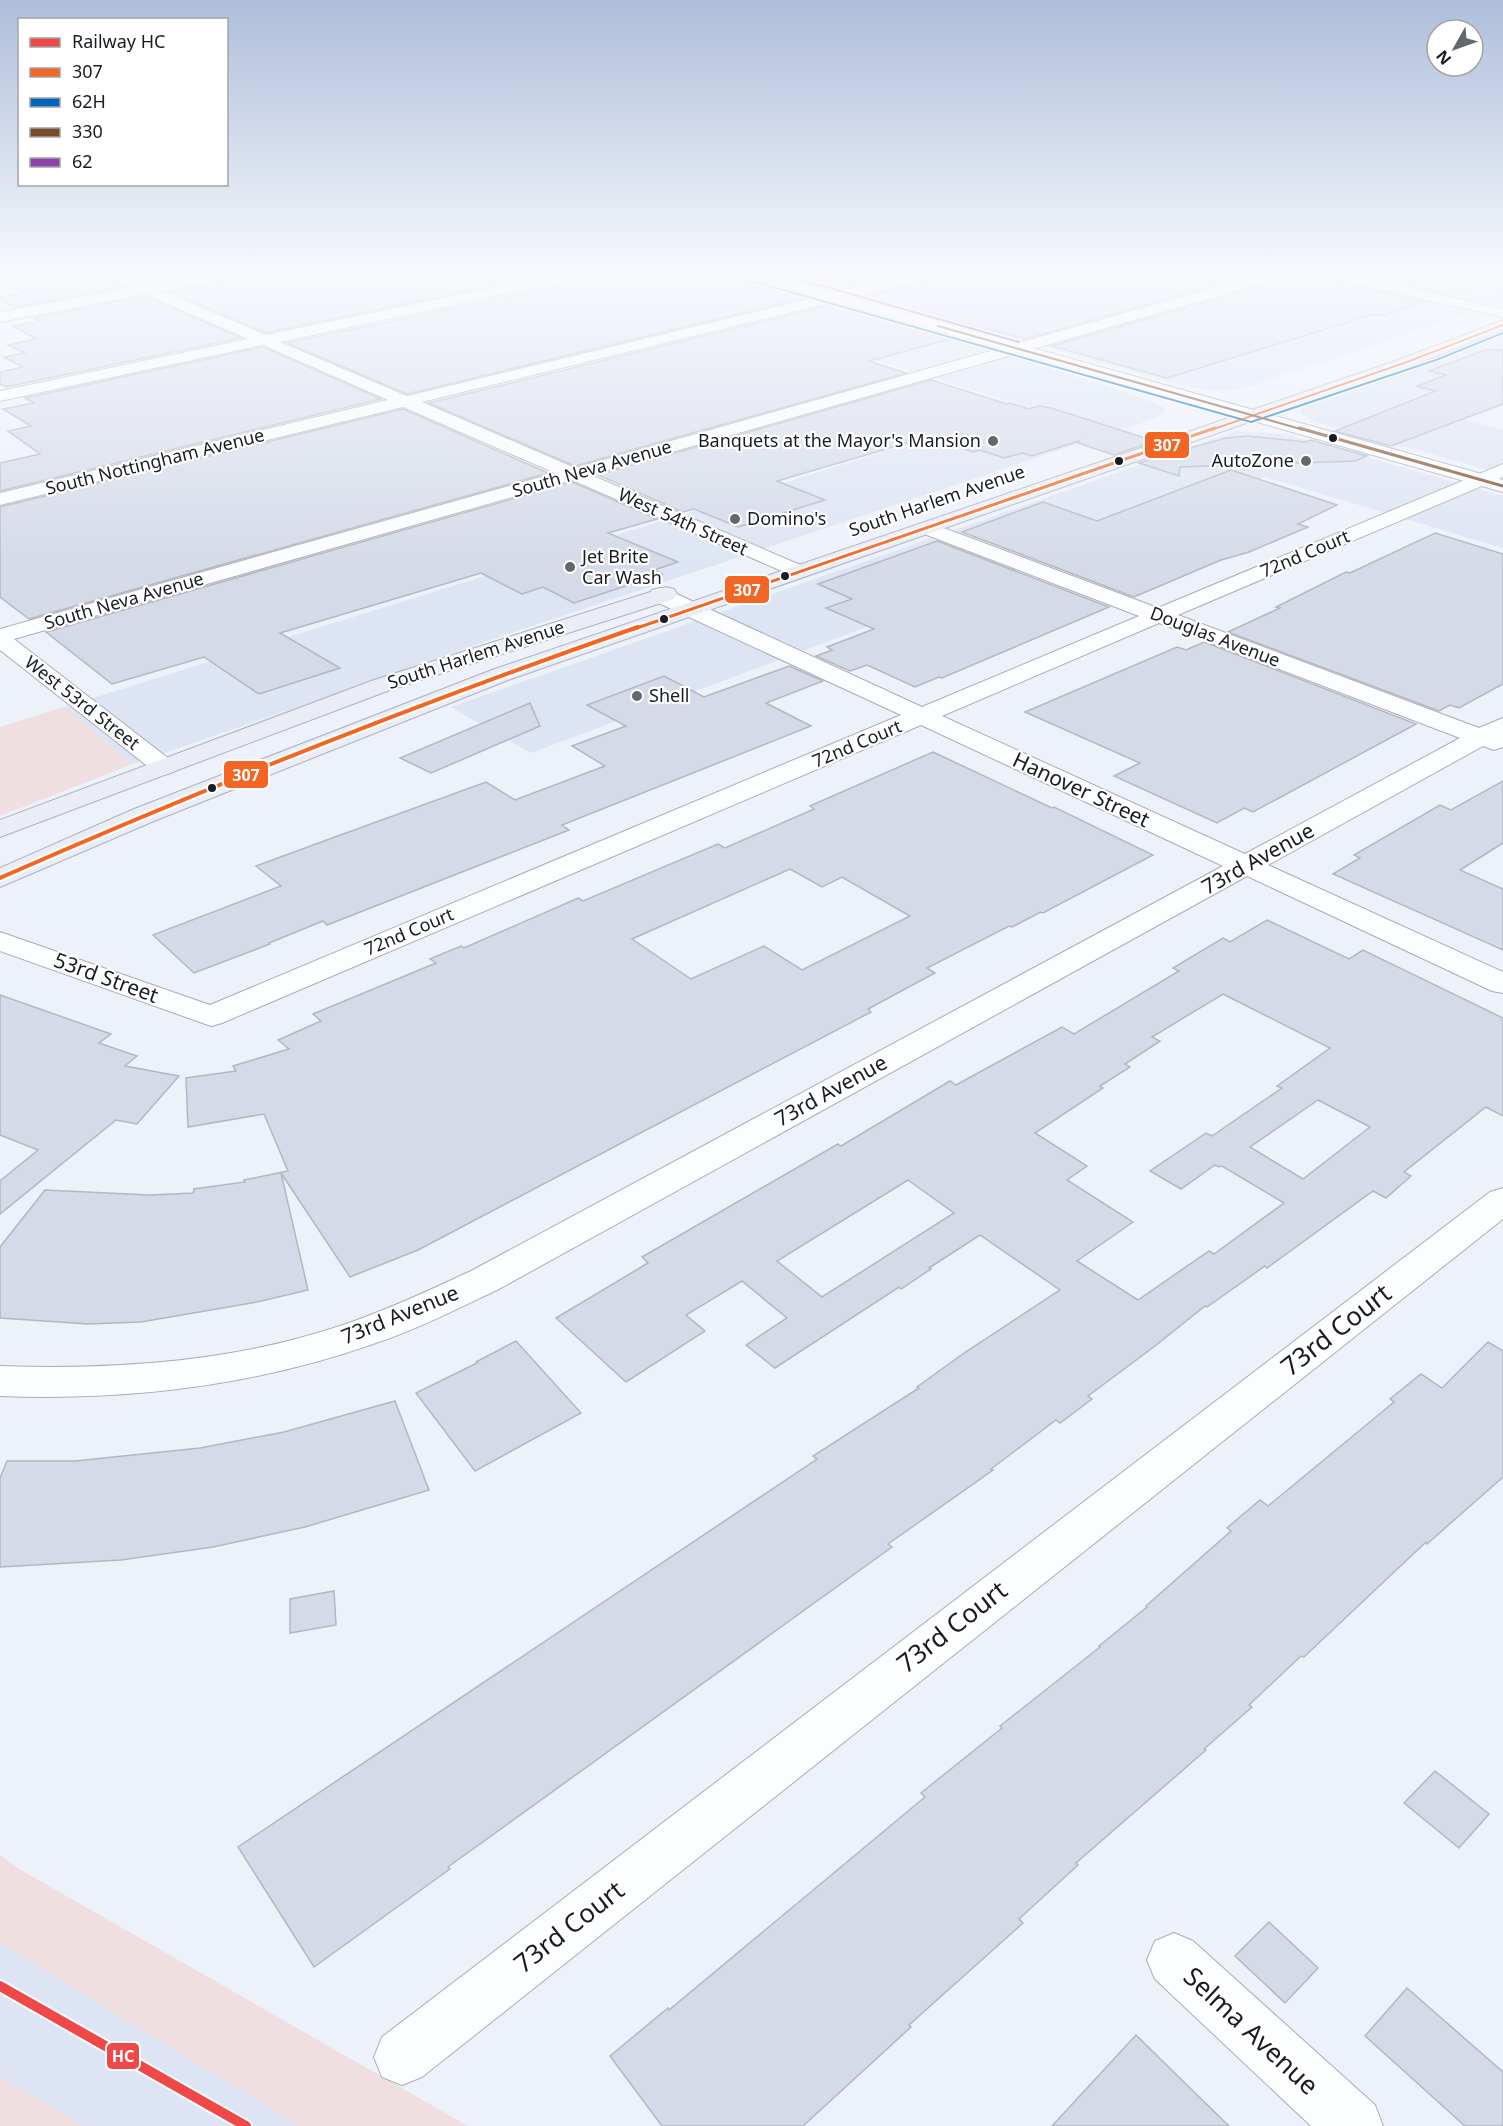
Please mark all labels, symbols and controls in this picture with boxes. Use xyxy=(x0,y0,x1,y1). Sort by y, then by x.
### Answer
legend xyxy=(18,18,228,186)
north arrow xyxy=(1425,18,1485,78)
text: Railway HC xyxy=(72,29,165,53)
text: N xyxy=(1431,46,1456,70)
text: 307 xyxy=(72,59,103,83)
text: 62H xyxy=(72,89,106,113)
text: 330 xyxy=(72,119,103,143)
text: 62 xyxy=(72,149,93,173)
street label: South Nottingham Avenue xyxy=(43,422,267,500)
place label: Banquets at the Mayor's Mansion xyxy=(698,428,981,452)
line badge: 307 xyxy=(1144,431,1190,459)
unlabelled marker xyxy=(1327,432,1339,444)
street label: South Neva Avenue xyxy=(509,434,674,502)
marker: Banquets at the Mayor's Mansion xyxy=(986,434,1000,448)
text: 307 xyxy=(1153,434,1181,456)
place label: AutoZone xyxy=(1212,448,1294,472)
marker: AutoZone xyxy=(1299,454,1313,468)
unlabelled marker xyxy=(1113,455,1125,467)
street label: South Harlem Avenue xyxy=(846,459,1028,541)
street label: West 54th Street xyxy=(615,482,752,561)
place label: Domino's xyxy=(747,506,826,530)
marker: Domino's xyxy=(728,512,742,526)
street label: 72nd Court xyxy=(1256,523,1353,583)
place label: Jet Brite Car Wash xyxy=(580,544,662,589)
marker: Jet Brite Car Wash xyxy=(563,560,577,574)
street label: South Neva Avenue xyxy=(41,566,206,634)
unlabelled marker xyxy=(779,570,791,582)
line badge: 307 xyxy=(724,575,770,604)
text: 307 xyxy=(733,579,761,601)
street label: Douglas Avenue xyxy=(1147,600,1284,672)
unlabelled marker xyxy=(658,613,670,625)
street label: South Harlem Avenue xyxy=(384,614,567,694)
street label: West 53rd Street xyxy=(20,650,146,755)
place label: Shell xyxy=(649,683,689,707)
marker: Shell xyxy=(630,689,644,703)
street label: 72nd Court xyxy=(808,713,905,773)
street label: Hanover Street xyxy=(1008,745,1155,833)
line badge: 307 xyxy=(223,760,269,789)
text: 307 xyxy=(232,764,260,786)
unlabelled marker xyxy=(206,782,218,794)
street label: 73rd Avenue xyxy=(1196,816,1319,901)
street label: 72nd Court xyxy=(360,901,457,961)
street label: 53rd Street xyxy=(50,945,163,1009)
street label: 73rd Avenue xyxy=(769,1048,892,1133)
street label: 73rd Court xyxy=(1273,1275,1398,1384)
street label: 73rd Avenue xyxy=(337,1278,463,1350)
street label: 73rd Court xyxy=(889,1572,1014,1681)
street label: 73rd Court xyxy=(506,1872,631,1981)
street label: Selma Avenue xyxy=(1176,1958,1327,2102)
line badge: HC xyxy=(106,2042,140,2070)
text: HC xyxy=(112,2045,134,2067)

